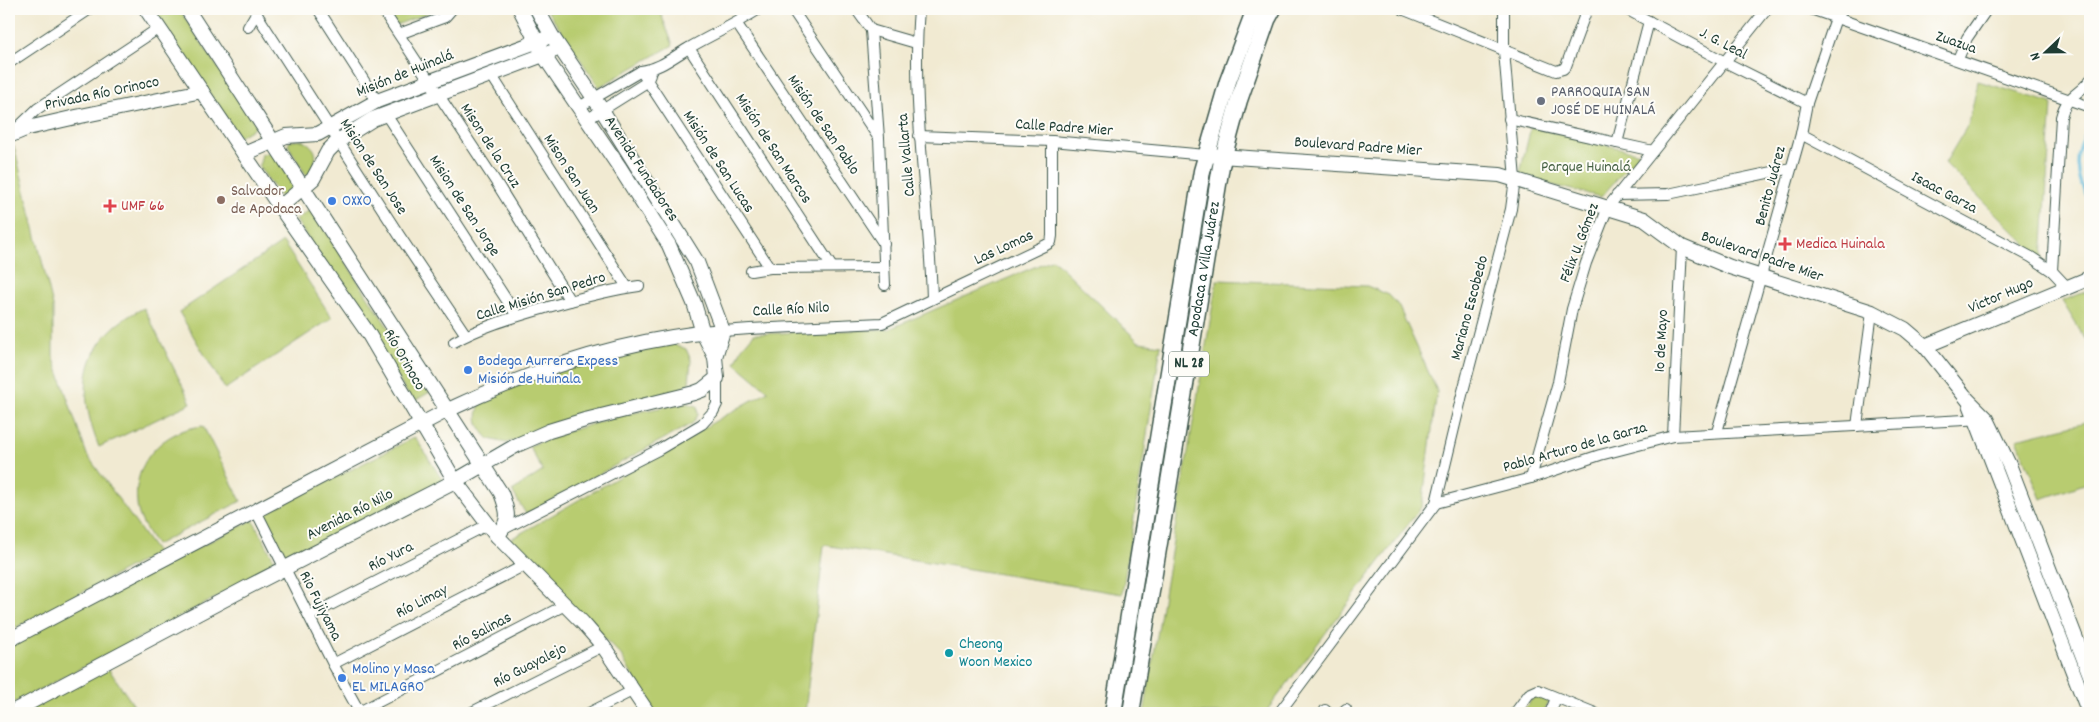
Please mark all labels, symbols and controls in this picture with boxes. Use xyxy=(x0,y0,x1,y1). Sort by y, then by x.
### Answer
street label: J. G. Leal xyxy=(1695,22,1751,66)
street label: Zuazua xyxy=(1932,25,1980,61)
north arrow xyxy=(2022,28,2072,78)
street label: Misión de Huinalá xyxy=(353,44,457,104)
text: N xyxy=(2025,49,2046,63)
street label: Misión de San Pablo xyxy=(781,70,865,180)
street label: Privada Río Orinoco xyxy=(43,71,161,117)
place label: PARROQUIA SAN JOSÉ DE HUINALÁ xyxy=(1551,81,1656,122)
street label: Misión de San Marcos xyxy=(729,89,817,209)
marker: PARROQUIA SAN JOSÉ DE HUINALÁ xyxy=(1535,95,1547,107)
street label: Mison de la Cruz xyxy=(454,99,526,193)
street label: Misión de San Lucas xyxy=(676,106,760,218)
street label: Avenida Fundadores xyxy=(598,111,684,227)
street label: Calle Vallarta xyxy=(892,112,922,198)
street label: Calle Padre Mier xyxy=(1014,113,1114,143)
street label: Mision de San Jose xyxy=(333,114,413,220)
street label: Mison San Juan xyxy=(537,130,605,218)
street label: Boulevard Padre Mier xyxy=(1293,131,1423,163)
street label: Benito Juárez xyxy=(1749,144,1793,228)
street label: Mision de San Jorge xyxy=(423,151,505,261)
park label: Parque Huinalá xyxy=(1541,156,1631,179)
street label: Isaac Garza xyxy=(1907,166,1982,220)
place label: Salvador de Apodaca xyxy=(231,180,302,221)
place label: OXXO xyxy=(342,190,372,213)
marker: Salvador de Apodaca xyxy=(215,194,227,206)
place label: UMF 66 xyxy=(121,195,165,218)
marker: OXXO xyxy=(326,195,338,207)
marker: UMF 66 xyxy=(103,199,117,213)
street label: Apodaca a Villa Juárez xyxy=(1182,200,1226,338)
street label: Félix U. Gómez xyxy=(1554,200,1606,286)
street label: Las Lomas xyxy=(970,224,1038,272)
street label: Boulevard Padre Mier xyxy=(1698,225,1826,289)
place label: Medica Huinala xyxy=(1796,233,1885,256)
marker: Medica Huinala xyxy=(1778,237,1792,251)
street label: Mariano Escobedo xyxy=(1445,253,1495,363)
street label: Calle Misión San Pedro xyxy=(473,266,609,328)
street label: Victor Hugo xyxy=(1965,272,2037,320)
street label: Calle Río Nilo xyxy=(752,297,830,323)
street label: 1o de Mayo xyxy=(1649,309,1675,373)
street label: Río Orinoco xyxy=(377,325,431,395)
place label: Bodega Aurrera Expess Misión de Huinala xyxy=(478,350,618,391)
road number: NL 28 xyxy=(1169,352,1209,376)
marker: Bodega Aurrera Expess Misión de Huinala xyxy=(462,364,474,376)
street label: Pablo Arturo de la Garza xyxy=(1500,416,1650,480)
street label: Avenida Río Nilo xyxy=(303,483,397,547)
street label: Río Yura xyxy=(365,536,418,578)
street label: Rio Fujiyama xyxy=(293,567,348,645)
street label: Río Limay xyxy=(392,579,453,625)
street label: Río Salinas xyxy=(448,607,516,657)
place label: Cheong Woon Mexico xyxy=(959,633,1032,674)
street label: Río Guayalejo xyxy=(489,638,571,694)
marker: Cheong Woon Mexico xyxy=(943,647,955,659)
place label: Molino y Masa EL MILAGRO xyxy=(352,658,435,699)
marker: Molino y Masa EL MILAGRO xyxy=(336,672,348,684)

